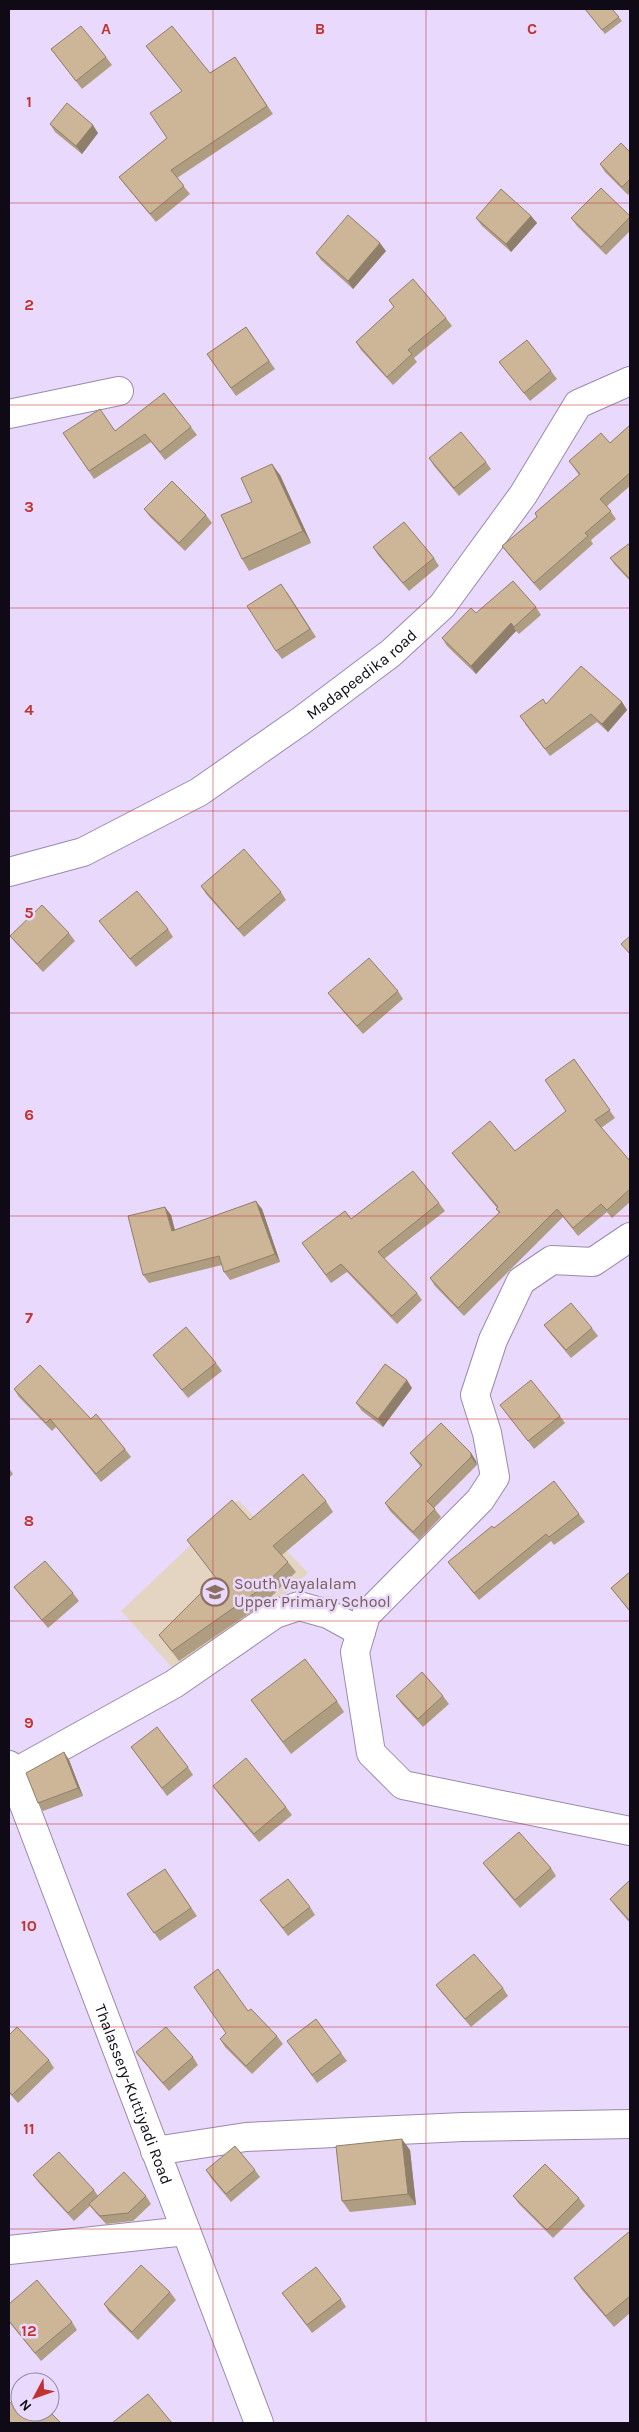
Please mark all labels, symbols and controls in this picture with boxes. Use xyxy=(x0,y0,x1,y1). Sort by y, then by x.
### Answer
text: A xyxy=(101,19,111,38)
text: B xyxy=(315,19,325,38)
text: C xyxy=(527,19,537,38)
text: 1 xyxy=(26,92,32,111)
text: 2 xyxy=(24,295,34,314)
text: 3 xyxy=(24,497,34,516)
street label: Madapeedika road xyxy=(303,625,421,724)
text: 4 xyxy=(24,700,34,719)
text: 5 xyxy=(24,903,34,922)
text: 6 xyxy=(24,1105,34,1124)
text: 7 xyxy=(25,1308,33,1327)
text: 8 xyxy=(24,1511,34,1530)
place label: South Vayalalam Upper Primary School xyxy=(234,1574,391,1611)
school or university icon: South Vayalalam Upper Primary School xyxy=(200,1577,230,1607)
text: 9 xyxy=(24,1713,34,1732)
text: 10 xyxy=(21,1916,37,1935)
street label: Thalassery-Kuttiyadi Road xyxy=(91,2002,176,2187)
text: 11 xyxy=(23,2119,35,2138)
text: 12 xyxy=(21,2321,37,2340)
north arrow xyxy=(10,2372,60,2422)
text: N xyxy=(16,2396,35,2415)

